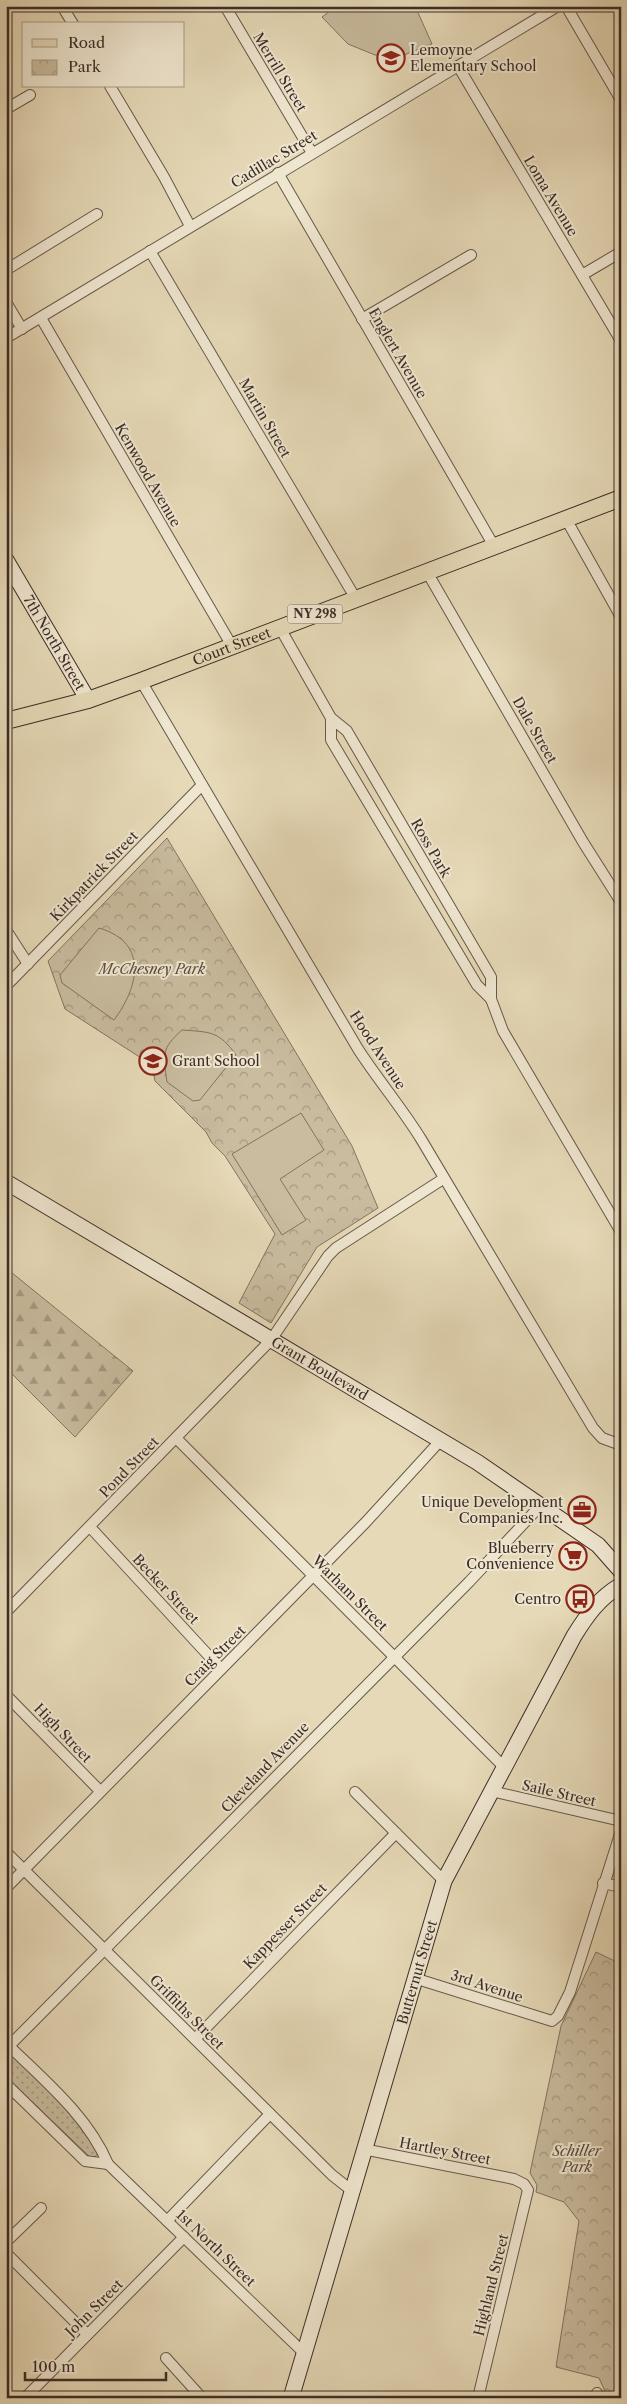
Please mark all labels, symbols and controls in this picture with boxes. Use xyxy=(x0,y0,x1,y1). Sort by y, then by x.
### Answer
legend xyxy=(22,22,185,88)
street label: Merrill Street xyxy=(249,29,311,115)
text: Road xyxy=(68,33,105,52)
place label: Lemoyne Elementary School xyxy=(410,41,536,75)
school or university icon: Lemoyne Elementary School xyxy=(376,43,406,73)
text: Park xyxy=(68,57,102,76)
street label: Cadillac Street xyxy=(228,126,320,192)
street label: Loma Avenue xyxy=(520,152,582,240)
street label: Englert Avenue xyxy=(365,305,431,402)
street label: Martin Street xyxy=(235,375,295,461)
street label: Kenwood Avenue xyxy=(111,420,185,530)
street label: 7th North Street xyxy=(20,592,89,694)
road number: NY 298 xyxy=(288,604,342,624)
street label: Court Street xyxy=(190,623,273,669)
street label: Dale Street xyxy=(509,693,561,767)
street label: Ross Park xyxy=(407,815,456,881)
street label: Kirkpatrick Street xyxy=(46,827,142,925)
park label: McChesney Park xyxy=(97,960,206,978)
street label: Hood Avenue xyxy=(346,1007,410,1093)
school or university icon: Grant School xyxy=(138,1046,168,1076)
place label: Grant School xyxy=(172,1052,260,1070)
street label: Grant Boulevard xyxy=(268,1333,372,1404)
street label: Pond Street xyxy=(95,1433,163,1501)
place label: Unique Development Companies Inc. xyxy=(421,1493,563,1527)
office icon: Unique Development Companies Inc. xyxy=(567,1495,597,1525)
place label: Blueberry Convenience xyxy=(466,1539,554,1573)
supermarket icon: Blueberry Convenience xyxy=(558,1541,588,1571)
street label: Becker Street xyxy=(129,1550,203,1628)
street label: Warham Street xyxy=(308,1551,392,1635)
bus stop icon: Centro xyxy=(565,1584,595,1614)
place label: Centro xyxy=(514,1590,561,1608)
street label: Craig Street xyxy=(181,1622,249,1690)
street label: High Street xyxy=(30,1699,96,1767)
street label: Cleveland Avenue xyxy=(217,1718,313,1816)
street label: Saile Street xyxy=(520,1776,598,1810)
street label: Kappesser Street xyxy=(239,1879,331,1973)
street label: Butternut Street xyxy=(393,1918,441,2027)
street label: 3rd Avenue xyxy=(449,1966,526,2006)
street label: Griffiths Street xyxy=(146,1971,228,2053)
street label: Hartley Street xyxy=(398,2133,492,2169)
park label: Schiller Park xyxy=(552,2142,603,2176)
street label: 1st North Street xyxy=(173,2206,259,2290)
street label: Highland Street xyxy=(470,2232,512,2338)
street label: John Street xyxy=(60,2275,127,2342)
scale bar xyxy=(25,2349,166,2381)
text: 100 m xyxy=(32,2357,75,2376)

